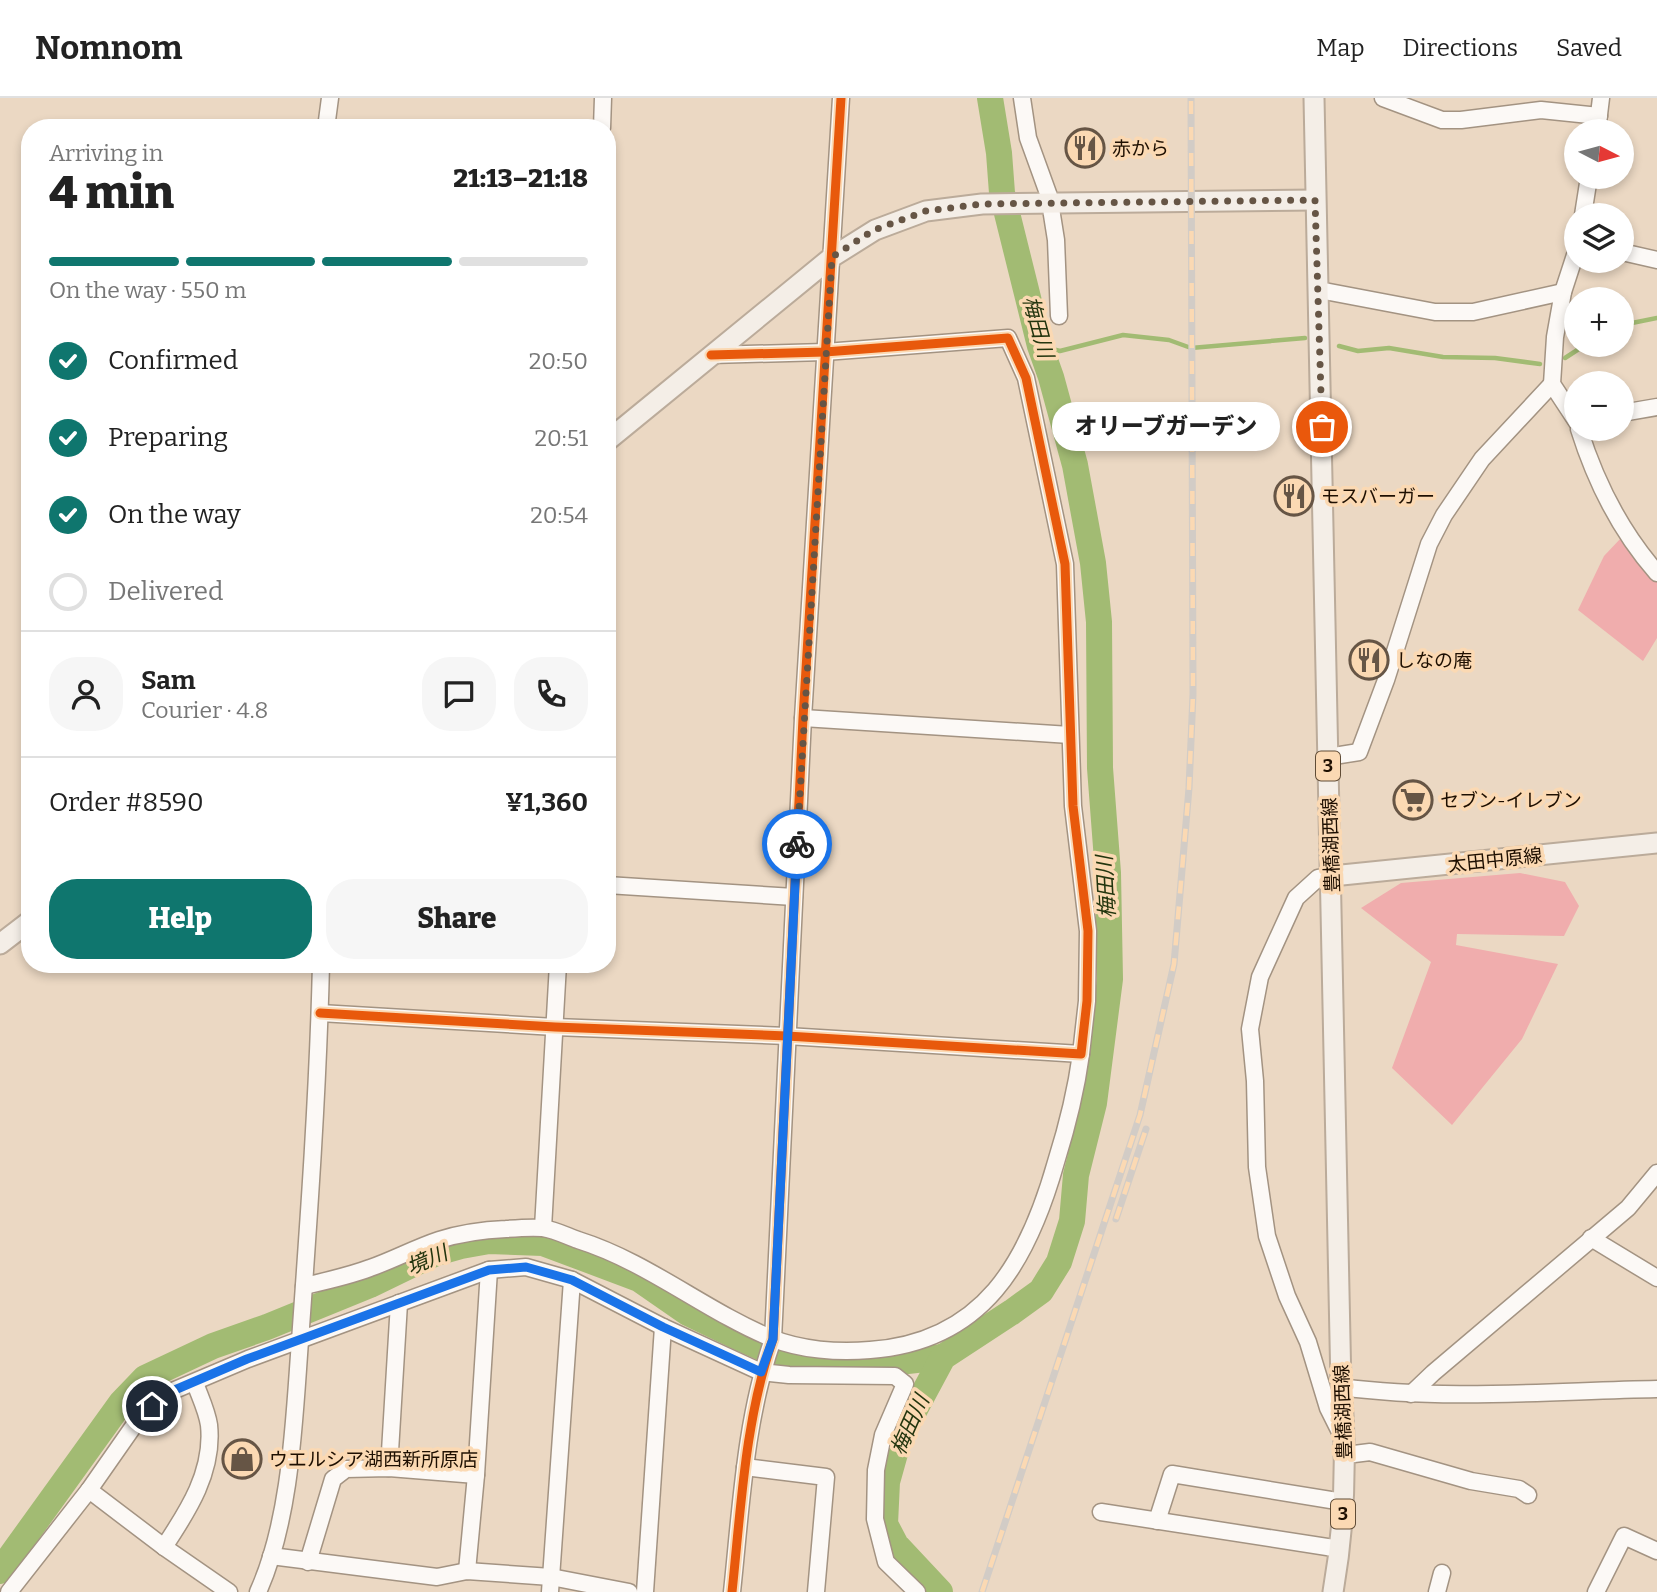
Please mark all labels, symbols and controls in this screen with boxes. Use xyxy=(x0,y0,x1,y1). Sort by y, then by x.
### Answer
text: Nomnom xyxy=(35,28,183,68)
text: Map xyxy=(1316,34,1365,62)
text: Directions xyxy=(1403,34,1518,62)
text: Saved xyxy=(1556,34,1622,62)
north arrow xyxy=(1564,119,1634,189)
map controls xyxy=(1564,119,1634,441)
restaurant icon: 赤から xyxy=(1064,127,1106,169)
place label: 赤から xyxy=(1112,137,1169,160)
text: Arriving in xyxy=(49,139,163,167)
text: 21:13–21:18 xyxy=(453,163,588,194)
text: 4 min xyxy=(49,165,174,220)
button: layers xyxy=(1564,203,1634,273)
text: On the way · 550 m xyxy=(49,276,246,304)
button: + xyxy=(1564,287,1634,357)
water label: 梅田川 xyxy=(1017,293,1059,363)
icon: check xyxy=(49,342,87,380)
text: Confirmed xyxy=(108,345,238,376)
text: 20:50 xyxy=(529,347,588,375)
button: − xyxy=(1564,371,1634,441)
pin xyxy=(1292,397,1352,457)
callout: オリーブガーデン xyxy=(1052,402,1280,452)
icon: bag xyxy=(1303,408,1341,446)
text: オリーブガーデン xyxy=(1075,412,1257,440)
icon: check xyxy=(49,419,87,457)
text: Preparing xyxy=(108,422,228,453)
text: 20:51 xyxy=(535,424,588,452)
restaurant icon: モスバーガー xyxy=(1273,475,1315,517)
place label: モスバーガー xyxy=(1321,485,1435,508)
icon: check xyxy=(49,496,87,534)
text: On the way xyxy=(108,499,241,530)
text: 20:54 xyxy=(530,501,588,529)
text: Delivered xyxy=(108,576,223,607)
restaurant icon: しなの庵 xyxy=(1348,639,1390,681)
place label: しなの庵 xyxy=(1396,649,1472,672)
button: person xyxy=(49,657,123,731)
button: chat xyxy=(422,657,496,731)
button: phone xyxy=(514,657,588,731)
text: Sam xyxy=(141,665,196,696)
text: Courier · 4.8 xyxy=(141,696,268,724)
road number: 3 xyxy=(1316,752,1340,780)
supermarket icon: セブン-イレブン xyxy=(1392,779,1434,821)
text: Order #8590 xyxy=(49,787,204,818)
text: ¥1,360 xyxy=(505,787,588,818)
place label: セブン-イレブン xyxy=(1440,789,1582,812)
street label: 豊橋湖西線 xyxy=(1318,797,1344,893)
courier xyxy=(762,809,832,879)
icon: bike xyxy=(778,825,816,863)
street label: 太田中原線 xyxy=(1447,844,1543,876)
water label: 梅田川 xyxy=(1091,853,1121,919)
button: Help xyxy=(49,879,312,959)
button: Share xyxy=(326,879,588,959)
water label: 境川 xyxy=(403,1239,453,1280)
street label: 豊橋湖西線 xyxy=(1330,1364,1356,1460)
pin xyxy=(122,1376,182,1436)
icon: home xyxy=(133,1387,171,1425)
water label: 梅田川 xyxy=(885,1389,936,1459)
shop icon: ウエルシア湖西新所原店 xyxy=(221,1438,263,1480)
place label: ウエルシア湖西新所原店 xyxy=(269,1448,478,1471)
road number: 3 xyxy=(1331,1499,1355,1528)

